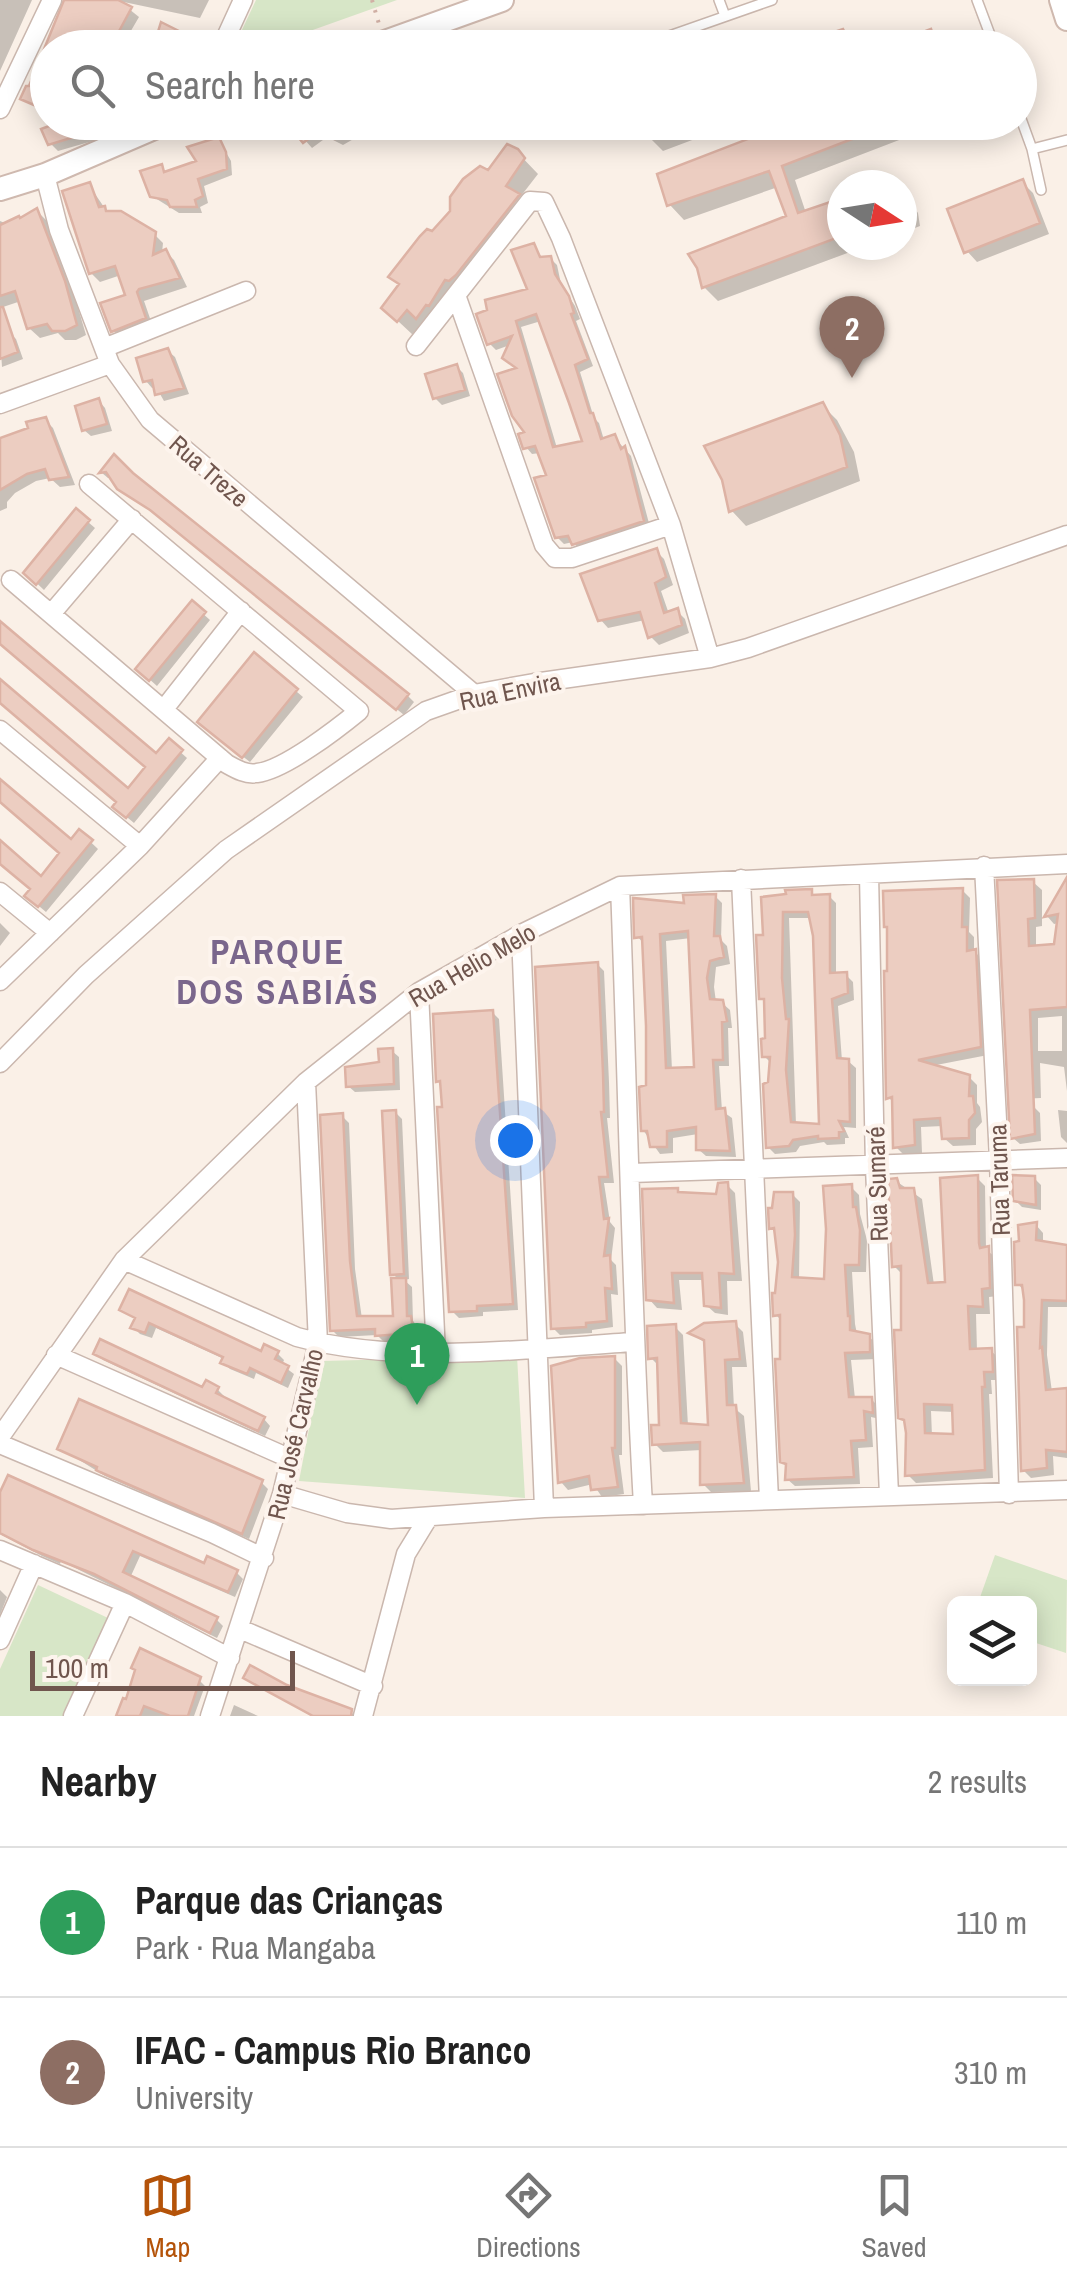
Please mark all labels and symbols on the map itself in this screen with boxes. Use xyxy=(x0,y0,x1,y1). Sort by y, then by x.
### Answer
north arrow xyxy=(827,170,917,260)
pin: 2 xyxy=(820,296,884,378)
street label: Rua Treze xyxy=(162,427,256,515)
street label: Rua Envira xyxy=(456,664,564,718)
street label: Rua Helio Melo xyxy=(402,915,542,1015)
district label: PARQUE DOS SABIÁS xyxy=(176,928,380,1015)
your location xyxy=(490,1115,541,1166)
street label: Rua Taruma xyxy=(980,1123,1018,1236)
street label: Rua Sumaré xyxy=(858,1126,896,1242)
pin: 1 xyxy=(384,1322,450,1405)
street label: Rua José Carvalho xyxy=(259,1345,331,1523)
scale bar xyxy=(30,1646,295,1690)

